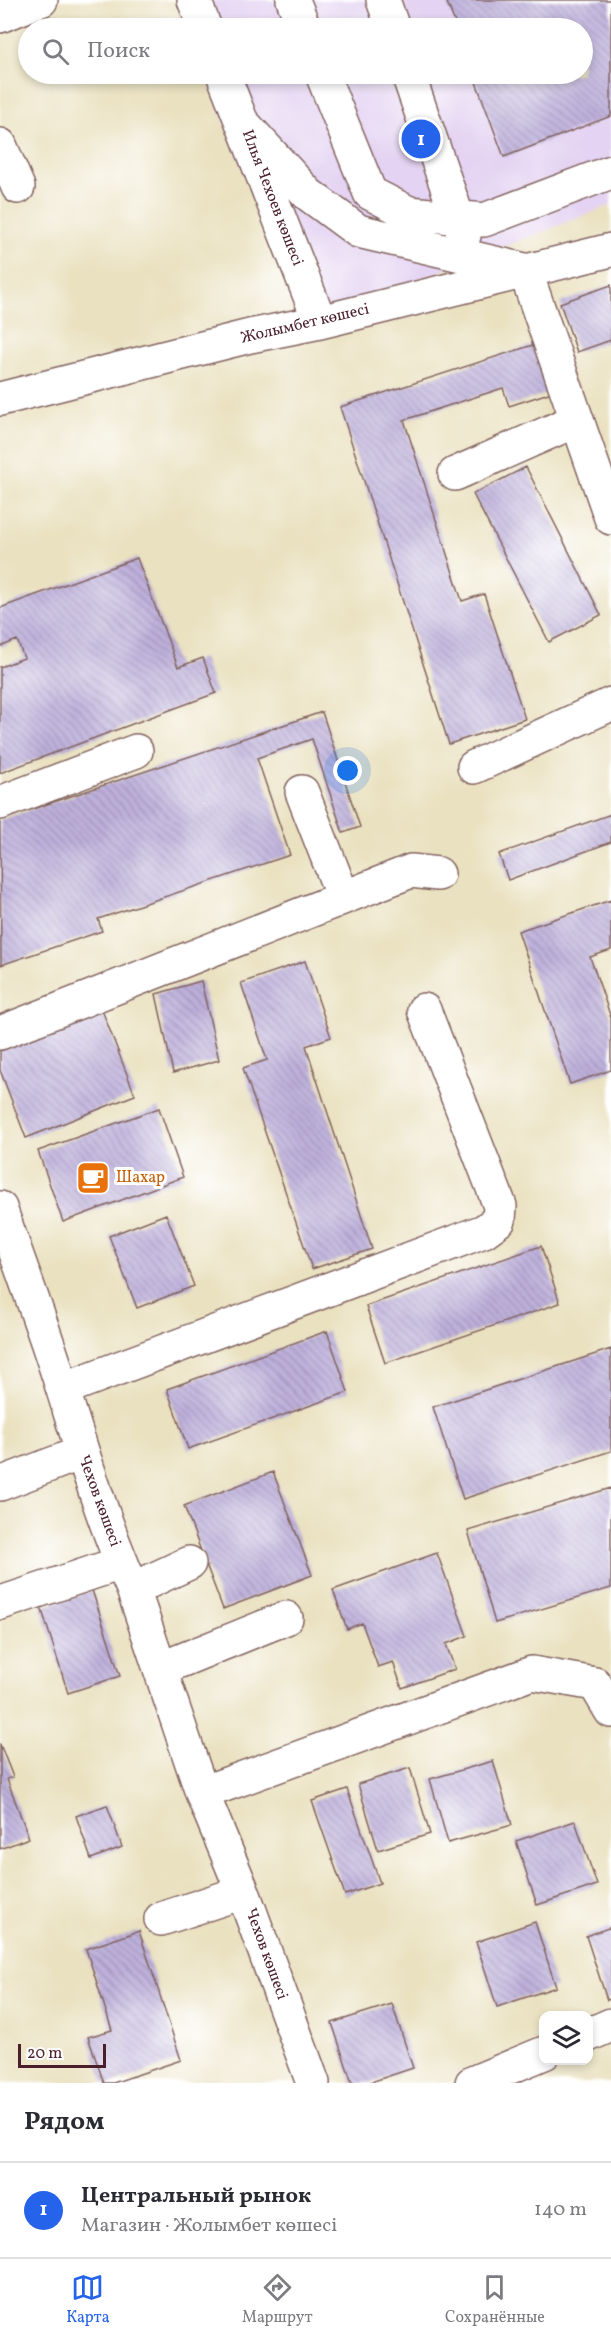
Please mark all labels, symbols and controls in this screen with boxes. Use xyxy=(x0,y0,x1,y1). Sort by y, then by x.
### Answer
search box xyxy=(18,18,593,84)
icon: search xyxy=(39,35,72,68)
text: Поиск xyxy=(87,36,150,67)
pin: 1 xyxy=(402,116,440,162)
street label: Илья Чехоев көшесі xyxy=(236,127,308,269)
street label: Жолымбет көшесі xyxy=(239,298,372,349)
your location xyxy=(333,756,362,785)
cafe icon: Шахар xyxy=(75,1160,111,1196)
place label: Шахар xyxy=(116,1167,165,1189)
street label: Чехов көшесі xyxy=(72,1452,126,1550)
street label: Чехов көшесі xyxy=(239,1905,293,2003)
map controls xyxy=(539,2011,593,2065)
button: layers xyxy=(539,2011,593,2065)
scale bar xyxy=(18,2041,106,2068)
text: 20 m xyxy=(27,2043,62,2065)
text: Рядом xyxy=(24,2104,104,2140)
text: Центральный рынок xyxy=(81,2181,311,2212)
text: 1 xyxy=(39,2196,48,2224)
text: 140 m xyxy=(534,2196,587,2224)
text: Магазин · Жолымбет көшесі xyxy=(81,2212,337,2240)
tab: Карта xyxy=(66,2271,110,2329)
tab: Маршрут xyxy=(242,2271,313,2329)
tab: Сохранённые xyxy=(445,2271,545,2329)

